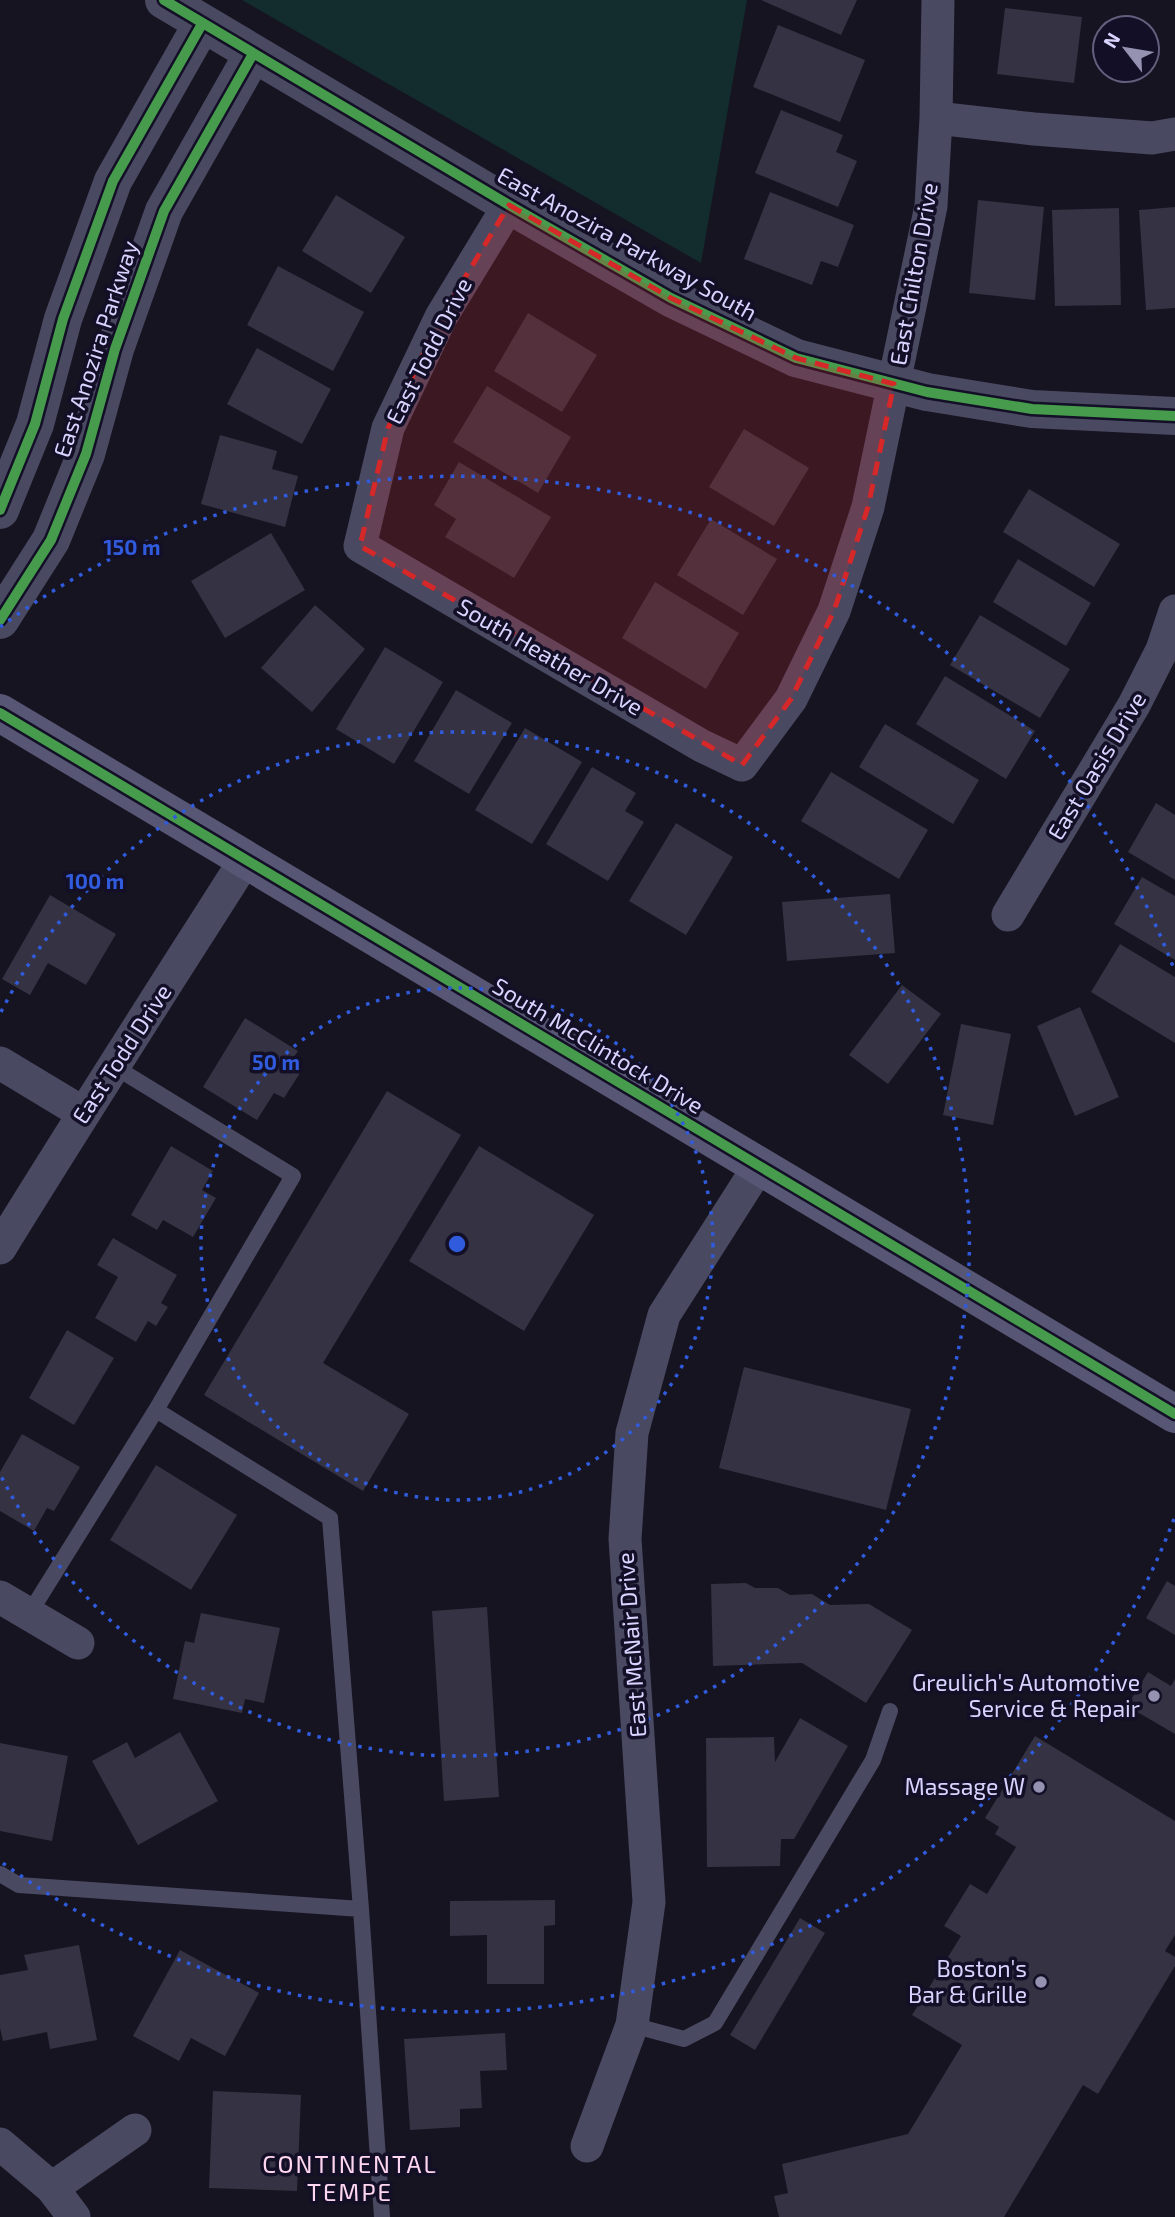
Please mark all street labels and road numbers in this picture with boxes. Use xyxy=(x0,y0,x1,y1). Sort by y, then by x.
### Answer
street label: East Anozira Parkway South xyxy=(493,160,762,326)
street label: East Chilton Drive xyxy=(883,180,943,367)
street label: East Anozira Parkway xyxy=(47,237,143,461)
street label: East Todd Drive xyxy=(379,273,477,428)
street label: South Heather Drive xyxy=(453,592,648,721)
street label: East Oasis Drive xyxy=(1041,686,1151,845)
street label: South McClintock Drive xyxy=(488,971,709,1119)
street label: East Todd Drive xyxy=(66,979,177,1128)
street label: East McNair Drive xyxy=(611,1552,651,1739)

